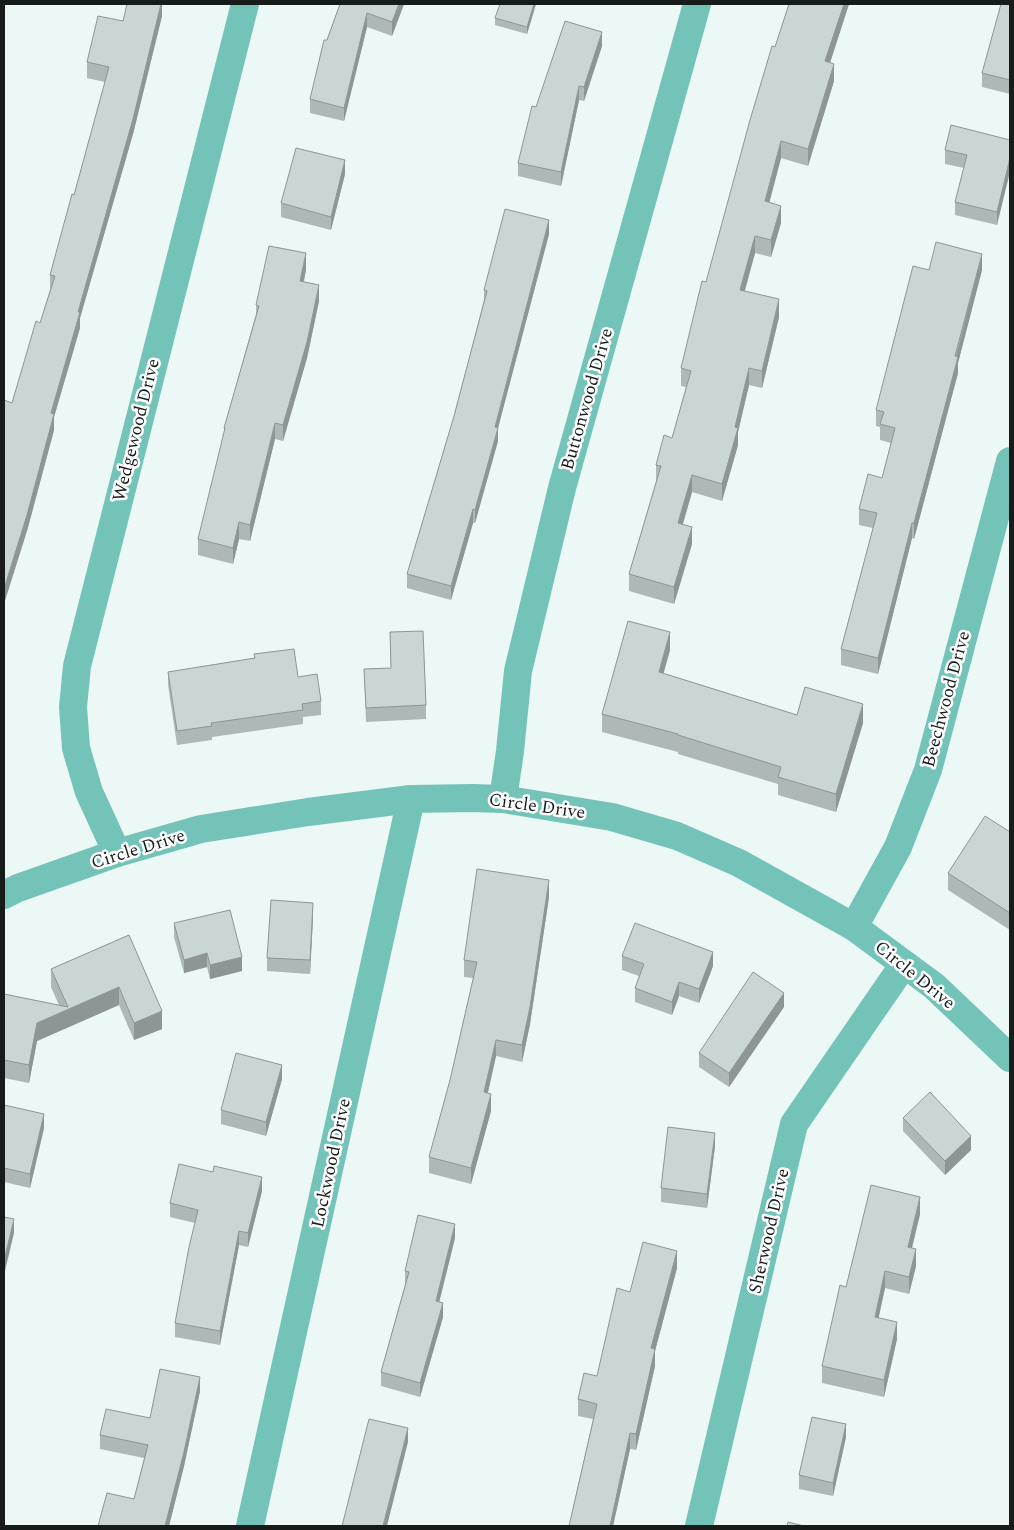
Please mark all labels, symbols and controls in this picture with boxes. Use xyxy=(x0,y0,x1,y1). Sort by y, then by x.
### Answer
street label: Buttonwood Drive xyxy=(554,325,620,473)
street label: Wedgewood Drive xyxy=(105,356,167,504)
street label: Beechwood Drive xyxy=(915,628,977,770)
street label: Circle Drive xyxy=(487,786,587,826)
street label: Circle Drive xyxy=(88,822,188,876)
street label: Circle Drive xyxy=(869,934,961,1016)
street label: Lockwood Drive xyxy=(304,1096,358,1230)
street label: Sherwood Drive xyxy=(741,1166,797,1296)

